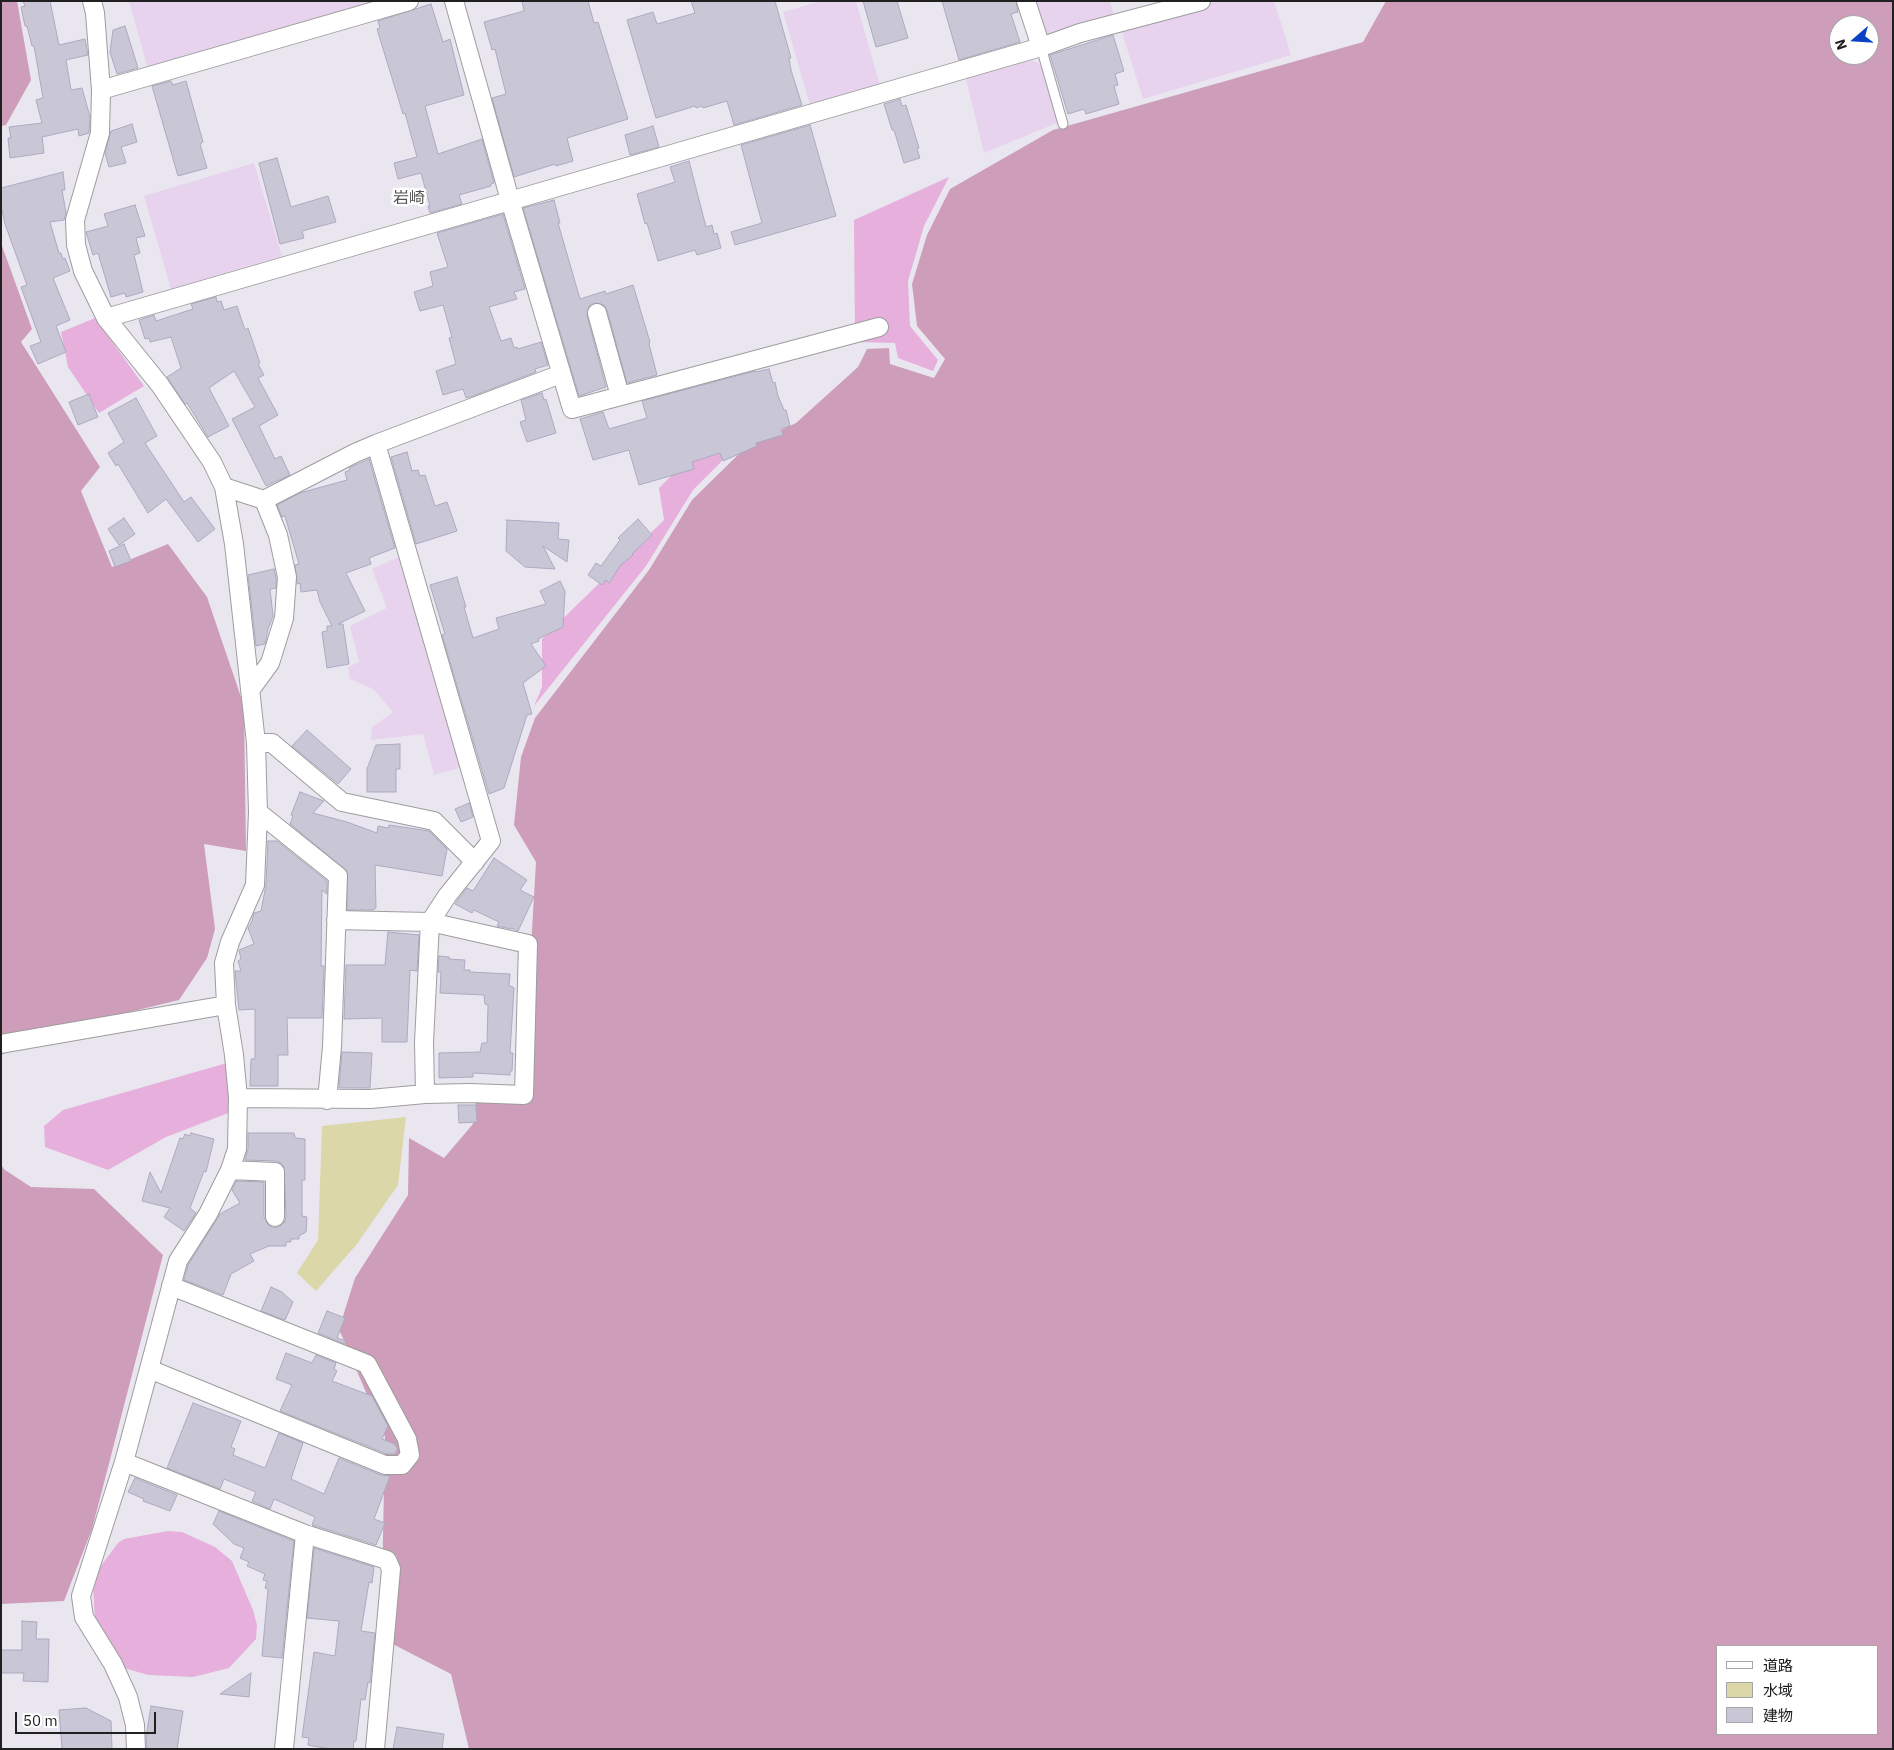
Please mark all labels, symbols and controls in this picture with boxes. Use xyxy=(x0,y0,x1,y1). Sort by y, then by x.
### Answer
north arrow xyxy=(1829,15,1879,65)
text: N xyxy=(1831,37,1851,52)
district label: 岩崎 xyxy=(393,188,425,208)
legend xyxy=(1716,1645,1879,1735)
text: 道路 xyxy=(1763,1656,1793,1675)
text: 水域 xyxy=(1763,1681,1793,1700)
scale bar xyxy=(18,1702,159,1734)
text: 建物 xyxy=(1763,1706,1793,1725)
text: 50 m xyxy=(23,1711,58,1730)

